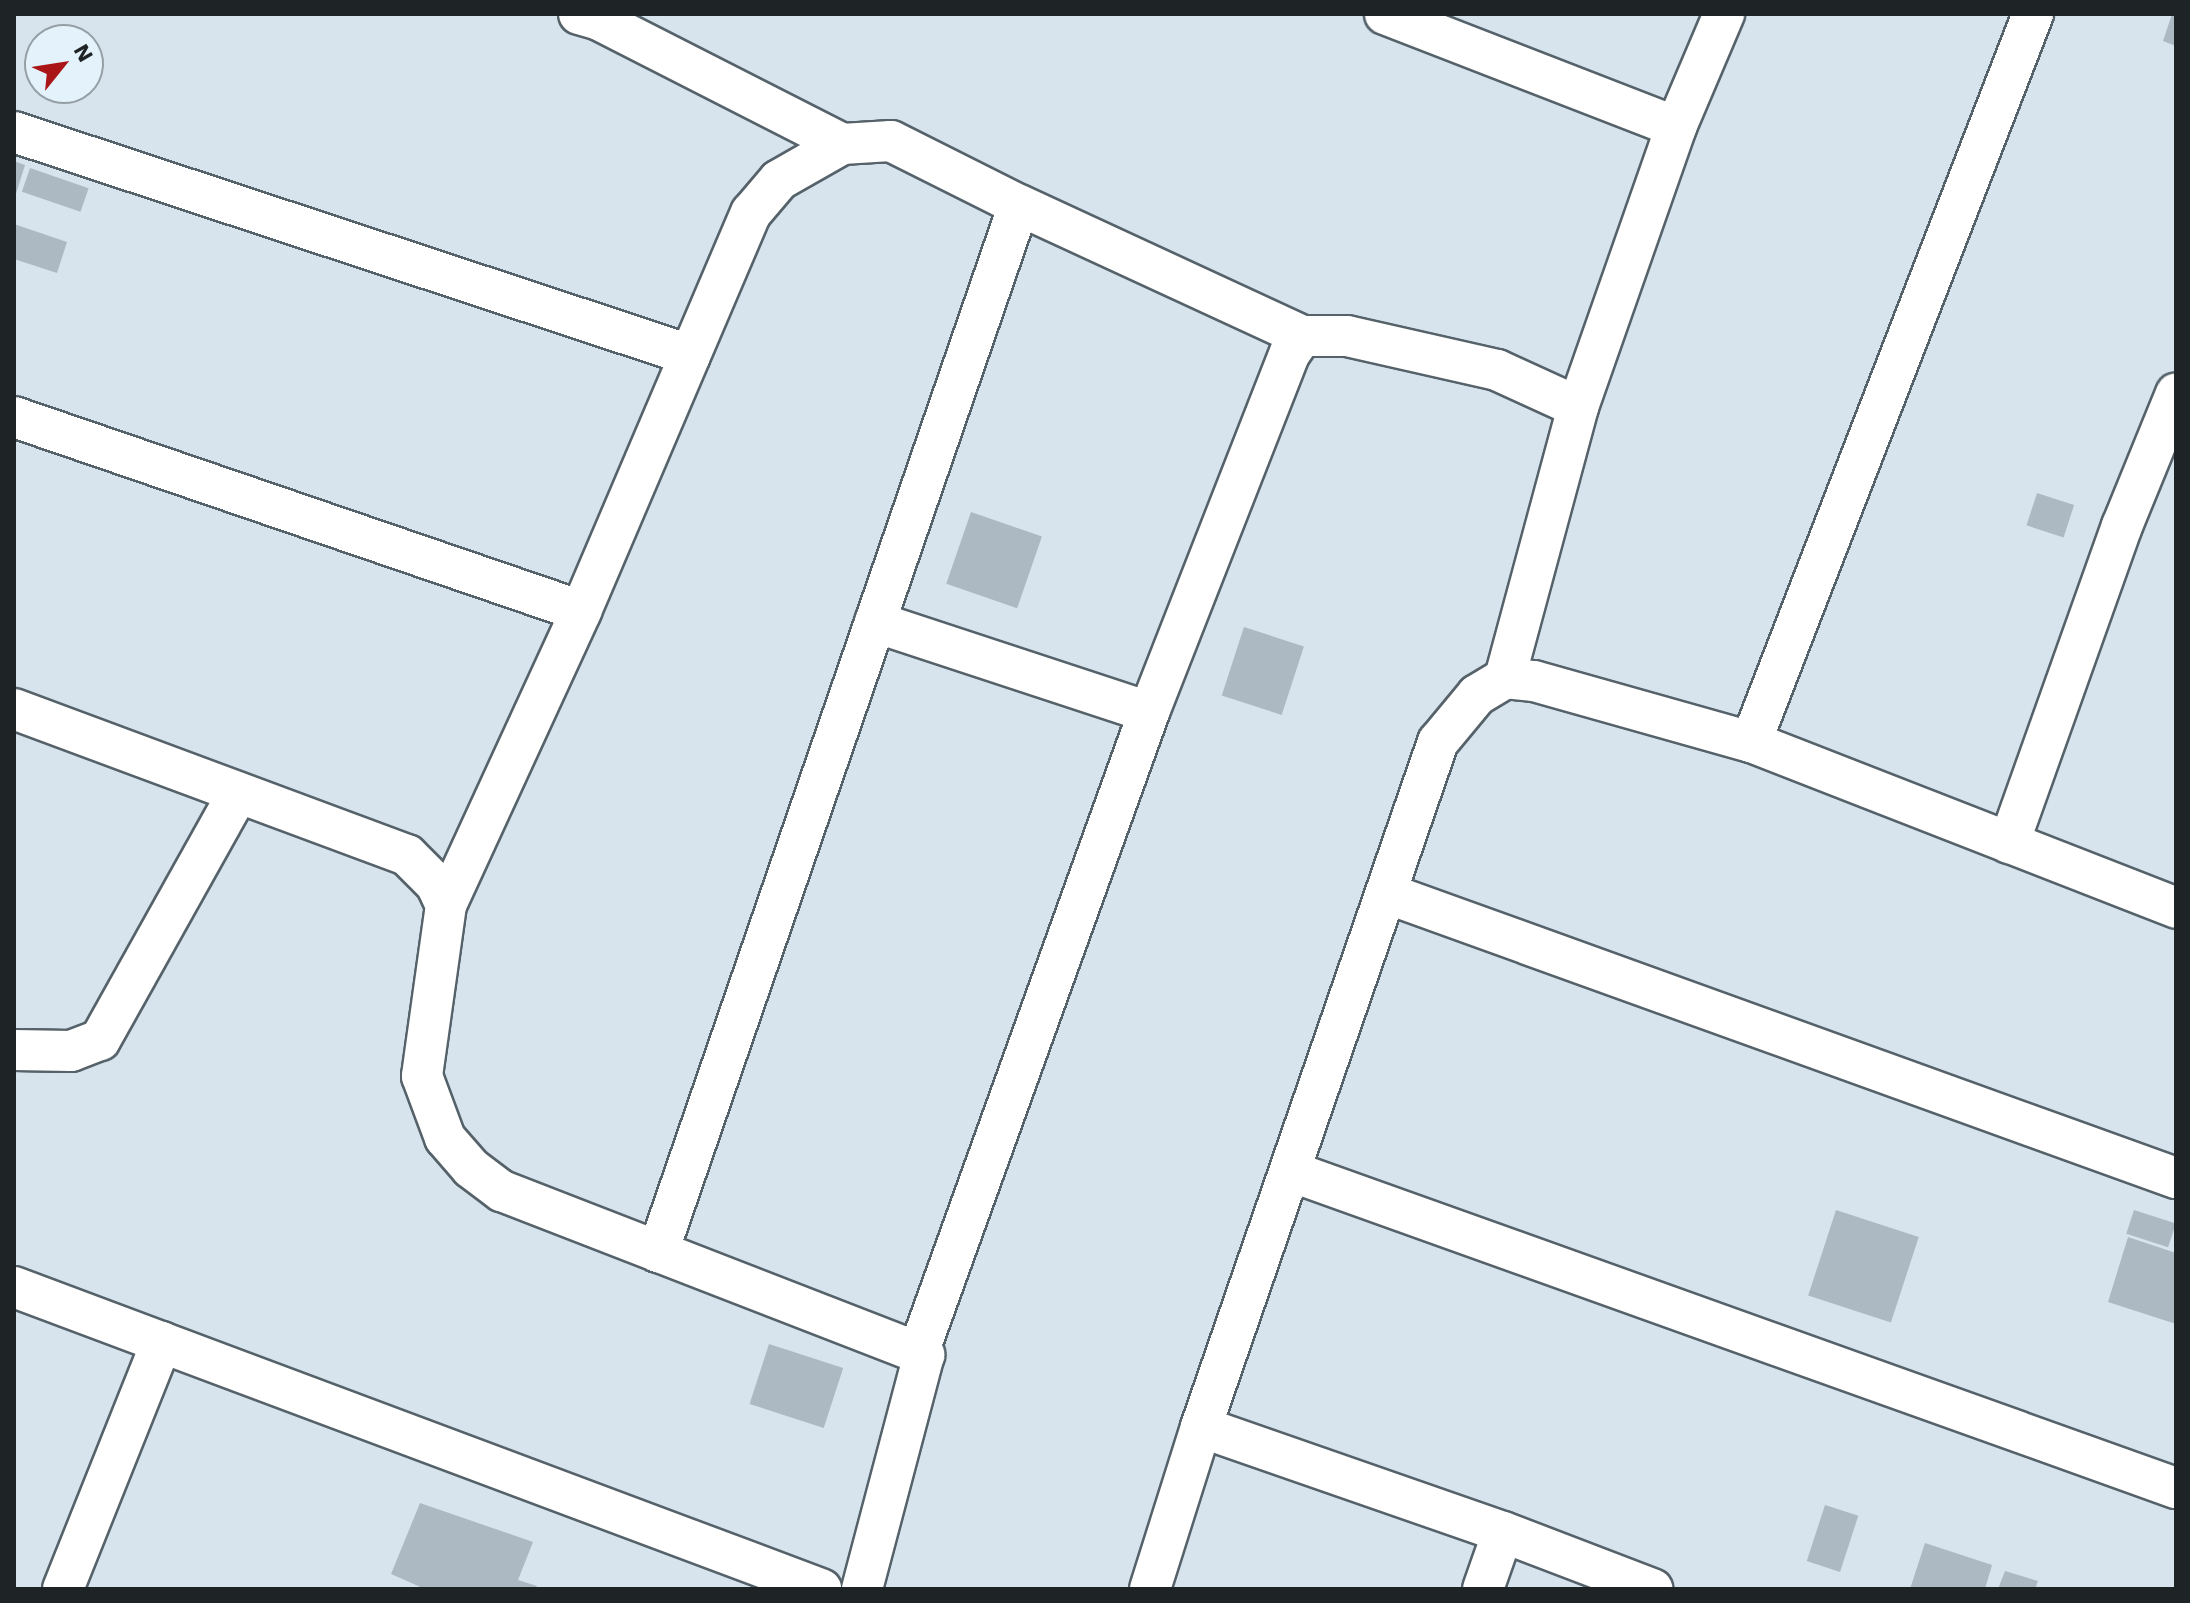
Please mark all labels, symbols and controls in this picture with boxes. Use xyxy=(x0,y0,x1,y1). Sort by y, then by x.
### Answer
north arrow xyxy=(24,24,104,104)
text: N xyxy=(69,39,98,66)

